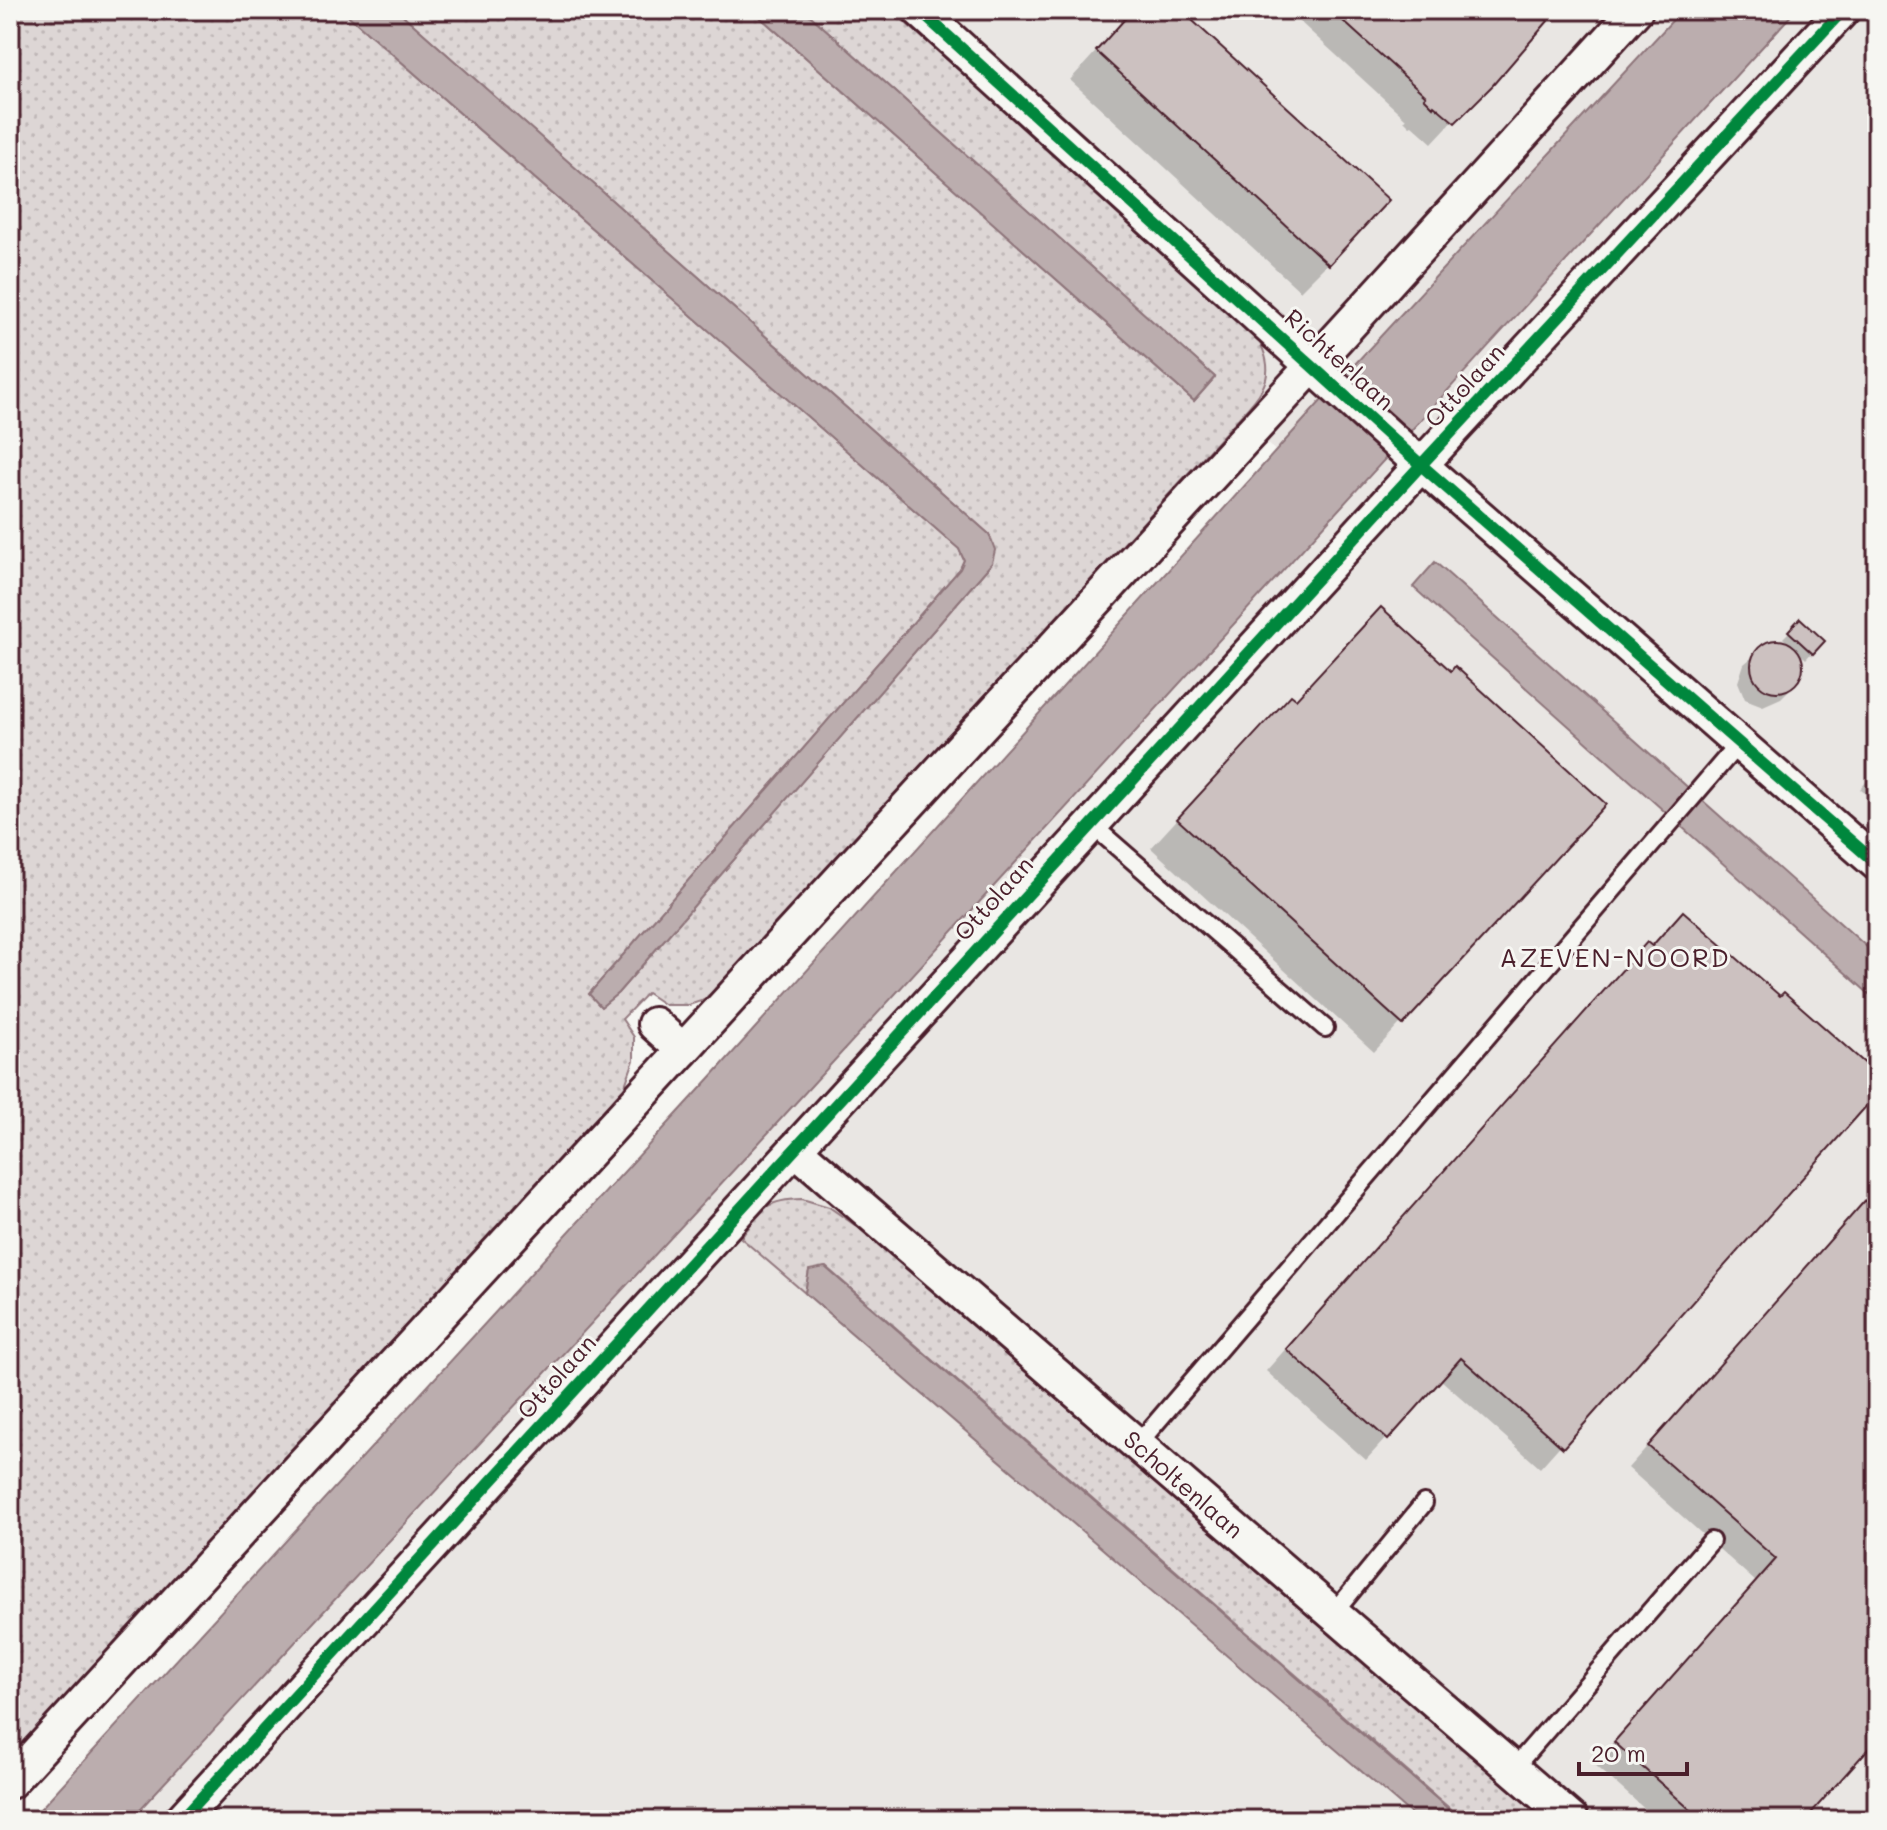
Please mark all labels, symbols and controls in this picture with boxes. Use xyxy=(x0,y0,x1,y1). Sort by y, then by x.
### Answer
street label: Richterlaan xyxy=(1279,302,1401,416)
street label: Ottolaan xyxy=(1417,337,1511,433)
street label: Ottolaan xyxy=(947,849,1039,947)
district label: AZEVEN-NOORD xyxy=(1499,940,1731,974)
street label: Ottolaan xyxy=(510,1327,602,1425)
street label: Scholtenlaan xyxy=(1117,1423,1251,1545)
scale bar xyxy=(1579,1726,1687,1776)
text: 20 m xyxy=(1591,1737,1646,1768)

